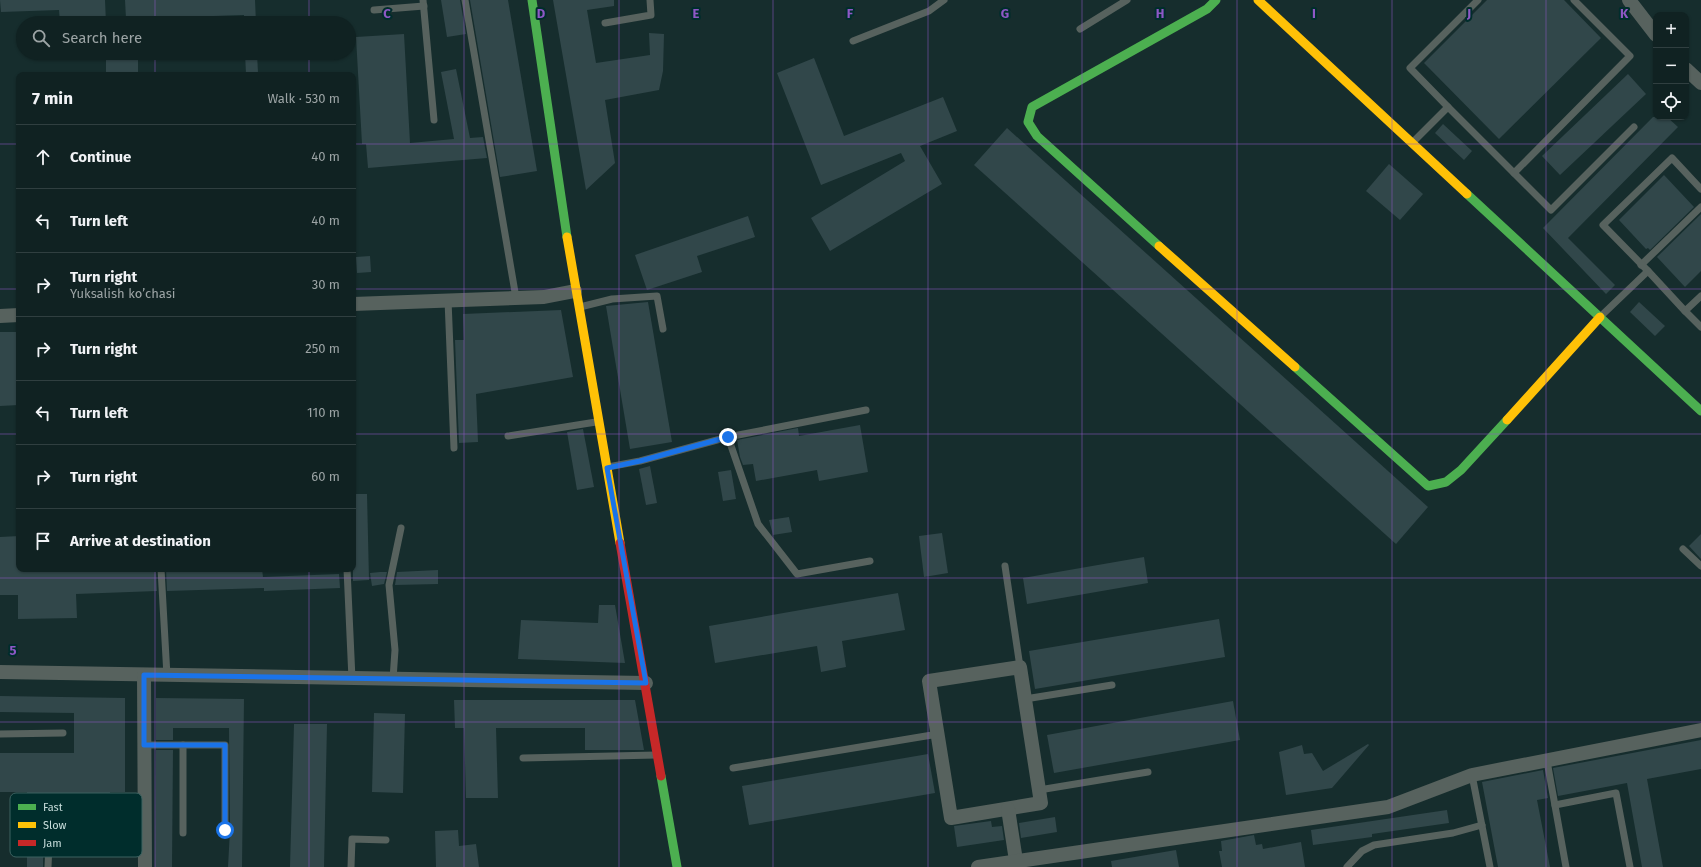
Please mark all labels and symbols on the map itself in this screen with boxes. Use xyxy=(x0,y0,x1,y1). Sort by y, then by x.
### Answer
text: C xyxy=(383,6,391,21)
text: D xyxy=(537,6,546,21)
text: E xyxy=(693,6,700,21)
text: F xyxy=(847,6,854,21)
text: G xyxy=(1001,6,1009,21)
text: H xyxy=(1156,6,1164,21)
text: I xyxy=(1312,6,1316,21)
text: J xyxy=(1466,6,1471,21)
text: K xyxy=(1620,6,1629,21)
route end xyxy=(719,428,737,446)
text: 5 xyxy=(10,643,17,658)
legend xyxy=(10,793,142,857)
text: Fast xyxy=(43,801,63,814)
text: Slow xyxy=(43,819,67,832)
route start xyxy=(216,821,234,839)
text: Jam xyxy=(43,837,62,850)

